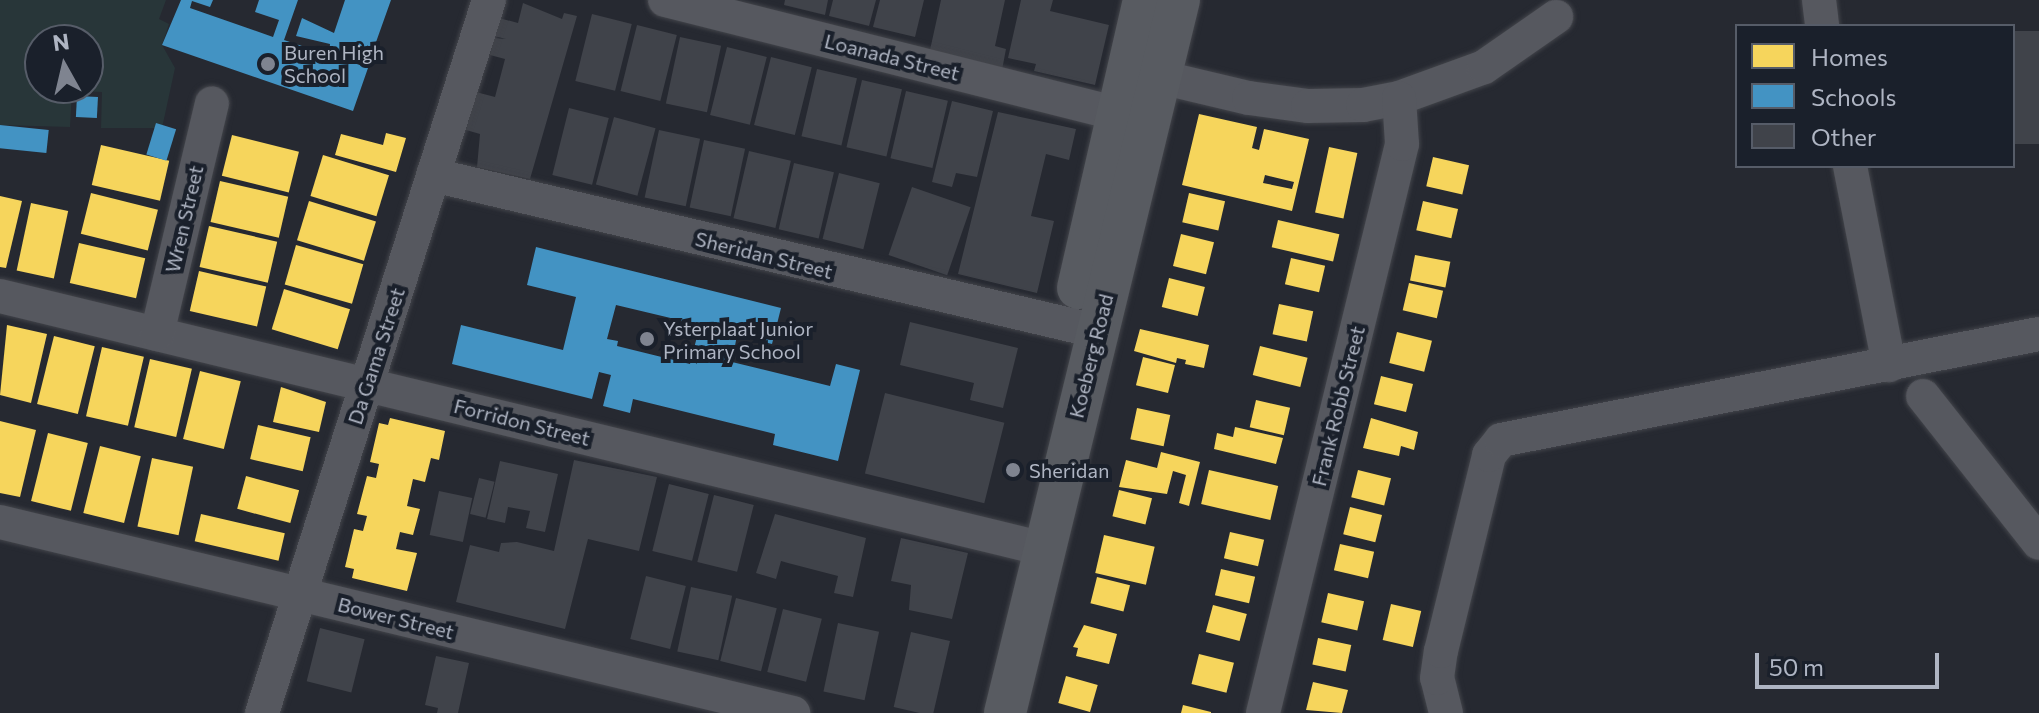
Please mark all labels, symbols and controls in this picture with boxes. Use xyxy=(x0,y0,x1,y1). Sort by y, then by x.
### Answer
north arrow xyxy=(24,24,104,104)
legend xyxy=(1735,24,2015,168)
text: N xyxy=(51,27,71,56)
street label: Loanada Street xyxy=(822,29,962,85)
place label: Buren High School xyxy=(284,40,384,87)
text: Homes xyxy=(1811,42,1888,71)
marker: Buren High School xyxy=(259,55,277,73)
text: Schools xyxy=(1811,82,1896,111)
text: Other xyxy=(1811,122,1876,151)
street label: Wren Street xyxy=(160,163,208,275)
street label: Sheridan Street xyxy=(693,226,835,284)
street label: Da Gama Street xyxy=(343,285,409,427)
street label: Koeberg Road xyxy=(1064,292,1118,420)
place label: Ysterplaat Junior Primary School xyxy=(663,316,813,363)
street label: Frank Robb Street xyxy=(1306,323,1370,489)
marker: Ysterplaat Junior Primary School xyxy=(638,330,656,348)
street label: Forridon Street xyxy=(451,393,593,451)
place label: Sheridan xyxy=(1029,458,1109,482)
marker: Sheridan xyxy=(1004,461,1022,479)
street label: Bower Street xyxy=(335,592,457,644)
scale bar xyxy=(1759,637,1943,687)
text: 50 m xyxy=(1769,652,1824,681)

